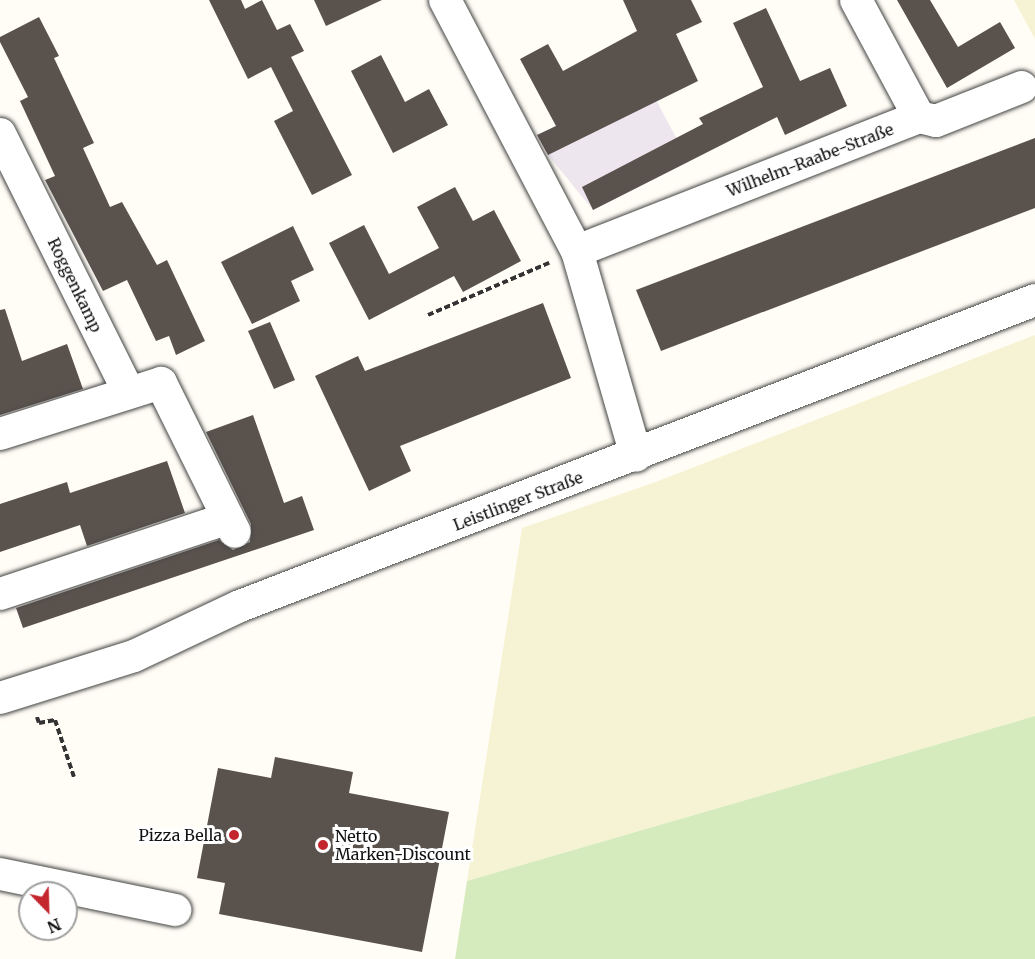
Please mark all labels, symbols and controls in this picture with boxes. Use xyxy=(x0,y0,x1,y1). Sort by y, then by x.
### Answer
street label: Wilhelm-Raabe-Straße xyxy=(724,119,896,201)
street label: Roggenkamp xyxy=(44,235,106,335)
street label: Leistlinger Straße xyxy=(450,467,586,535)
place label: Pizza Bella xyxy=(138,825,222,845)
place label: Netto Marken-Discount xyxy=(335,826,471,864)
marker: Pizza Bella xyxy=(227,828,241,842)
marker: Netto Marken-Discount xyxy=(316,838,330,852)
north arrow xyxy=(18,881,78,941)
text: N xyxy=(45,914,64,937)

